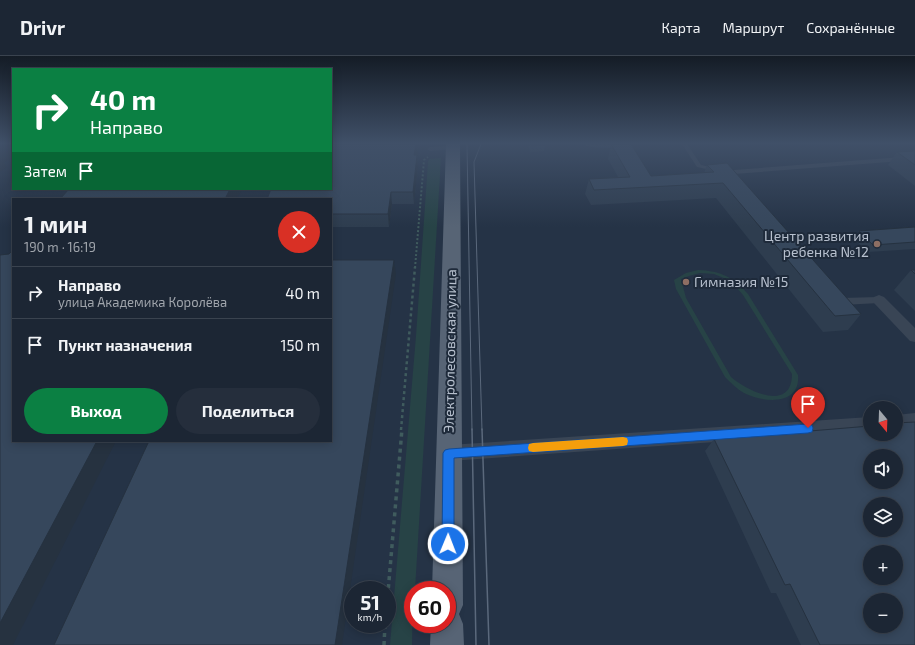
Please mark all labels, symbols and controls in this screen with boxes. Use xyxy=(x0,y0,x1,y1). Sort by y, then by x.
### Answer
text: Drivr xyxy=(20,16,65,39)
text: Карта xyxy=(662,19,700,36)
text: Маршрут xyxy=(722,19,784,36)
text: Сохранённые xyxy=(806,19,895,36)
text: 40 m xyxy=(90,82,156,116)
icon: right xyxy=(24,84,76,136)
text: Направо xyxy=(90,116,163,138)
icon: arrive xyxy=(75,160,97,182)
text: Затем xyxy=(24,162,67,180)
text: 1 мин xyxy=(24,209,88,238)
button: close xyxy=(278,211,320,253)
place label: Центр развития ребенка №12 xyxy=(764,227,869,260)
text: 190 m · 16:19 xyxy=(24,239,96,255)
marker: Центр развития ребенка №12 xyxy=(872,239,882,249)
street label: Электролесовская улица xyxy=(440,269,459,433)
place label: Гимназия №15 xyxy=(694,273,788,290)
text: Направо xyxy=(58,276,121,294)
marker: Гимназия №15 xyxy=(681,277,691,287)
icon: right xyxy=(24,282,46,304)
text: 40 m xyxy=(285,284,320,302)
text: улица Академика Королёва xyxy=(58,294,227,310)
icon: arrive xyxy=(24,334,46,356)
text: Пункт назначения xyxy=(58,336,192,354)
text: 150 m xyxy=(280,336,320,354)
pin xyxy=(791,387,825,428)
button: Выход xyxy=(24,388,168,434)
button: Поделиться xyxy=(176,388,320,434)
icon: arrive xyxy=(797,393,819,415)
north arrow xyxy=(863,401,903,441)
map controls xyxy=(863,401,903,633)
button: sound xyxy=(863,449,903,489)
button: layers xyxy=(863,497,903,537)
position arrow xyxy=(427,523,469,565)
button: + xyxy=(863,545,903,585)
speed limit sign: 60 xyxy=(404,581,456,633)
text: 51 xyxy=(360,590,380,614)
button: − xyxy=(863,593,903,633)
text: km/h xyxy=(358,611,382,623)

